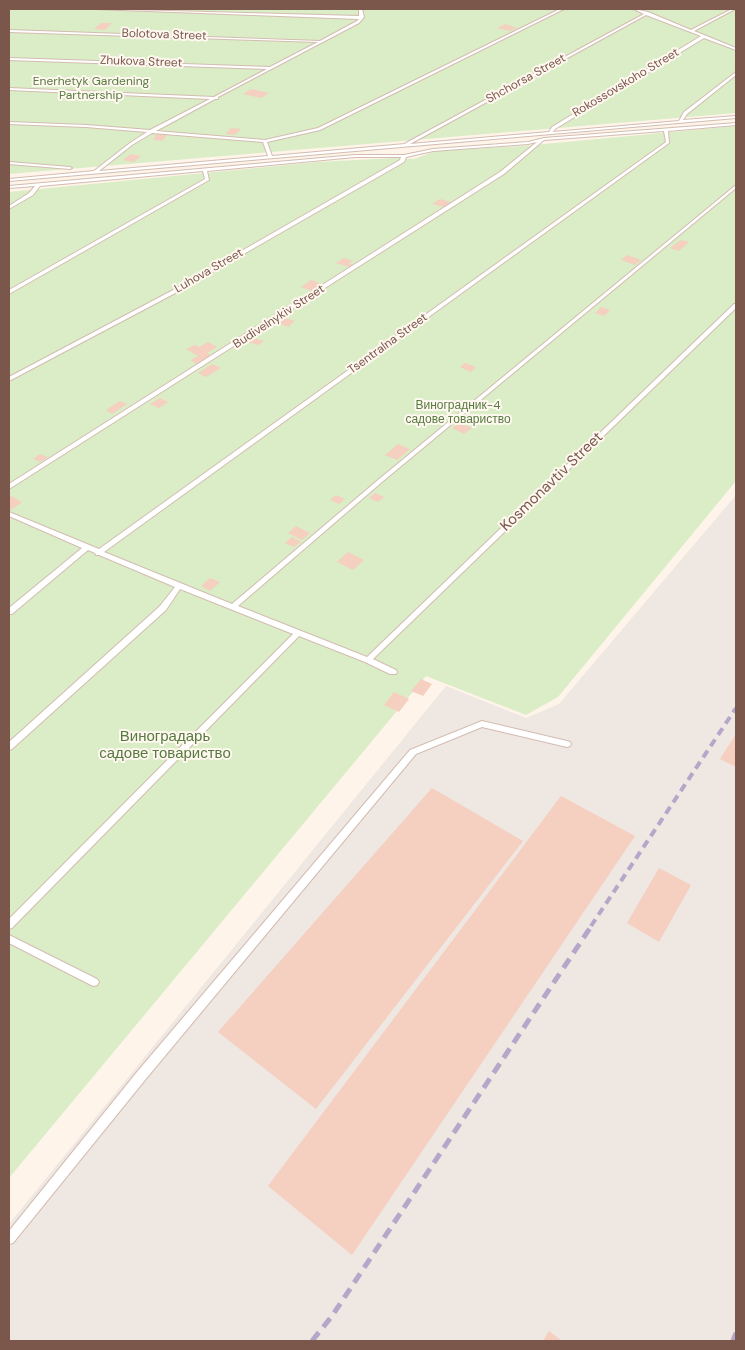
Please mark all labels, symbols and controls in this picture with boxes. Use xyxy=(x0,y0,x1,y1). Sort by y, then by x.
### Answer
street label: Bolotova Street xyxy=(121,26,207,44)
street label: Rokossovskoho Street xyxy=(570,46,682,120)
street label: Shchorsa Street xyxy=(484,51,568,107)
street label: Zhukova Street xyxy=(100,53,182,71)
park label: Enerhetyk Gardening Partnership xyxy=(33,75,149,103)
street label: Luhova Street xyxy=(172,246,246,296)
street label: Budivelnykiv Street xyxy=(231,282,327,352)
street label: Tsentralna Street xyxy=(346,310,430,378)
park label: Виноградник-4 садове товариство xyxy=(405,399,511,427)
street label: Kosmonavtiv Street xyxy=(497,429,607,535)
park label: Виноградарь садове товариство xyxy=(99,728,231,763)

